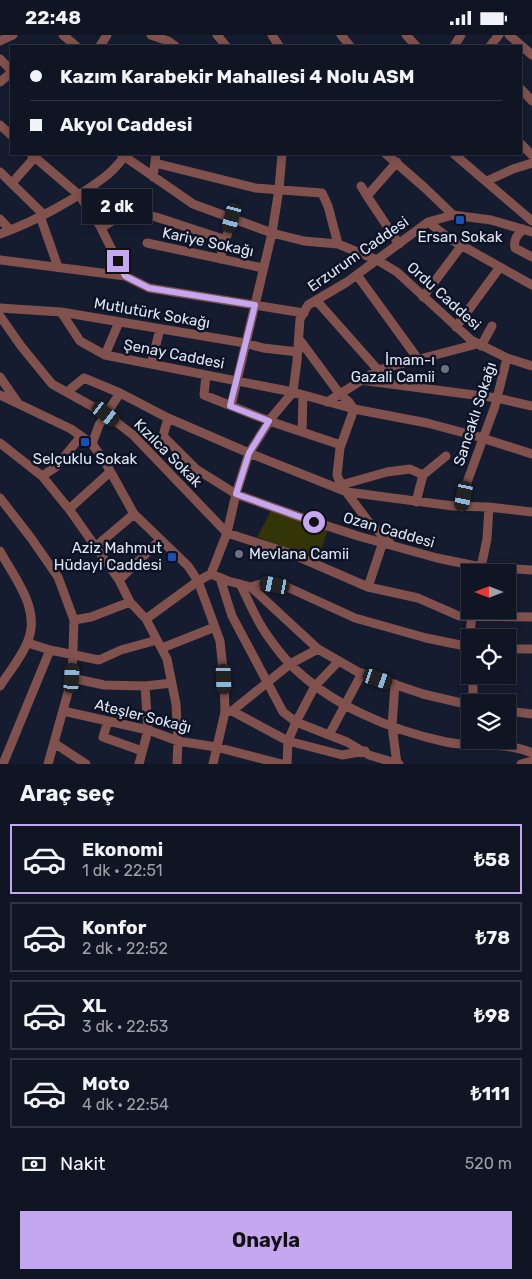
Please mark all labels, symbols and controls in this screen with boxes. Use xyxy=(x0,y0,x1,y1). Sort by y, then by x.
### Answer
text: 22:48 xyxy=(25,6,81,29)
text: Kazım Karabekir Mahallesi 4 Nolu ASM xyxy=(60,65,414,88)
text: Akyol Caddesi xyxy=(60,113,193,136)
callout: 2 dk xyxy=(83,189,153,223)
text: 2 dk xyxy=(100,197,134,216)
car xyxy=(220,202,243,234)
street label: Erzurum Caddesi xyxy=(304,212,412,296)
marker: Ersan Sokak xyxy=(454,214,466,226)
street label: Kariye Sokağı xyxy=(161,224,255,260)
place label: Ersan Sokak xyxy=(417,228,503,246)
route end xyxy=(107,250,129,272)
street label: Ordu Caddesi xyxy=(403,258,485,334)
street label: Mutlutürk Sokağı xyxy=(92,294,212,332)
street label: Şenay Caddesi xyxy=(122,335,226,373)
place label: İmam-ı Gazali Camii xyxy=(351,351,435,386)
street label: Sancaklı Sokağı xyxy=(450,360,500,468)
marker: İmam-ı Gazali Camii xyxy=(439,363,451,375)
car xyxy=(89,399,122,429)
street label: Kızılca Sokak xyxy=(130,415,206,491)
marker: Selçuklu Sokak xyxy=(79,436,91,448)
place label: Selçuklu Sokak xyxy=(33,450,137,468)
car xyxy=(453,480,474,512)
street label: Ozan Caddesi xyxy=(341,508,437,552)
route start xyxy=(303,511,325,533)
place label: Aziz Mahmut Hüdayi Caddesi xyxy=(54,539,162,574)
place label: Mevlana Camii xyxy=(249,545,349,563)
marker: Mevlana Camii xyxy=(233,548,245,560)
marker: Aziz Mahmut Hüdayi Caddesi xyxy=(166,551,178,563)
north arrow xyxy=(461,564,516,619)
map controls xyxy=(461,564,516,749)
car xyxy=(258,575,291,595)
button: locate xyxy=(461,629,516,684)
car xyxy=(63,663,80,693)
car xyxy=(215,664,232,694)
car xyxy=(361,667,394,691)
button: layers xyxy=(461,694,516,749)
street label: Ateşler Sokağı xyxy=(93,695,193,737)
text: Araç seç xyxy=(20,780,114,807)
icon: car xyxy=(22,837,67,882)
text: Ekonomi xyxy=(82,838,163,861)
text: ₺58 xyxy=(474,848,510,871)
text: 1 dk · 22:51 xyxy=(82,861,163,880)
icon: car xyxy=(22,915,67,960)
text: Konfor xyxy=(82,916,146,939)
text: ₺78 xyxy=(475,926,510,949)
text: 2 dk · 22:52 xyxy=(82,939,168,958)
icon: car xyxy=(22,993,67,1038)
text: XL xyxy=(82,994,106,1017)
text: ₺98 xyxy=(474,1004,510,1027)
text: 3 dk · 22:53 xyxy=(82,1017,168,1036)
icon: car xyxy=(22,1071,67,1116)
text: Moto xyxy=(82,1072,130,1095)
text: ₺111 xyxy=(471,1082,510,1105)
text: 4 dk · 22:54 xyxy=(82,1095,169,1114)
icon: cash xyxy=(20,1150,48,1178)
text: Nakit xyxy=(60,1152,106,1175)
text: 520 m xyxy=(465,1154,512,1173)
button: Onayla xyxy=(20,1211,512,1269)

